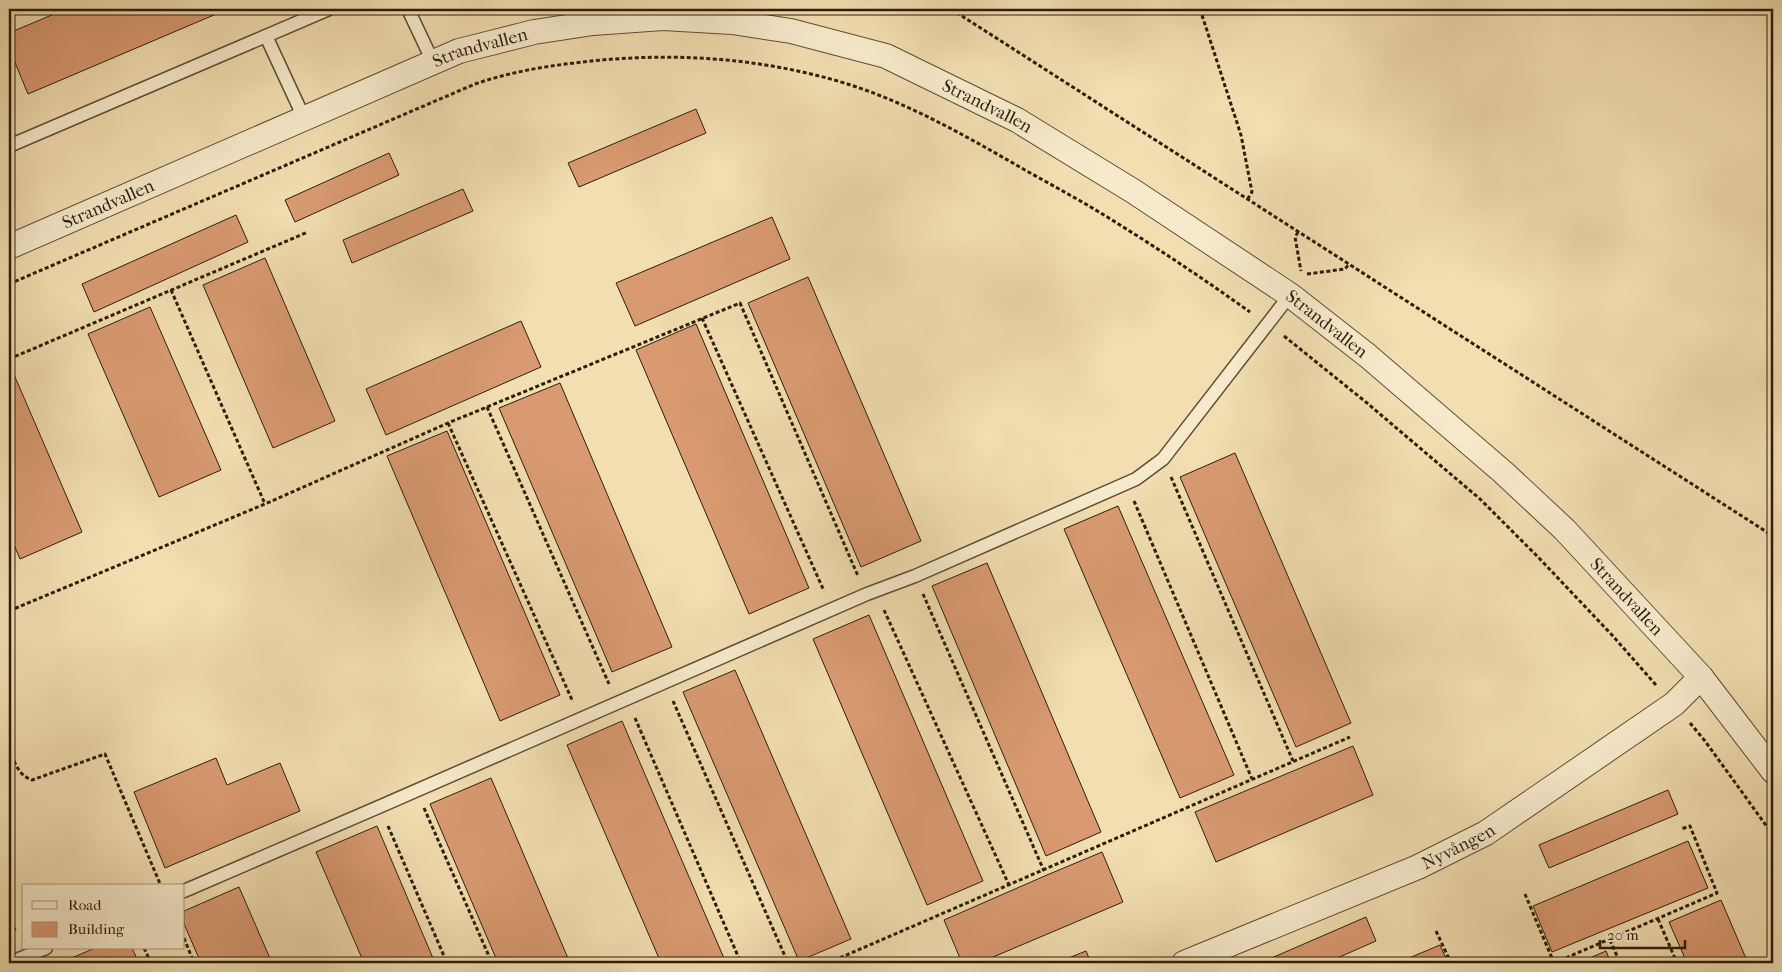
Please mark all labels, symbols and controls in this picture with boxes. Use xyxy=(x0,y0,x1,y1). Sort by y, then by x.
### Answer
street label: Strandvallen xyxy=(429,23,530,72)
street label: Strandvallen xyxy=(939,75,1037,138)
street label: Strandvallen xyxy=(59,174,158,233)
street label: Strandvallen xyxy=(1282,285,1372,363)
street label: Strandvallen xyxy=(1586,554,1668,640)
street label: Nyvången xyxy=(1418,819,1500,874)
legend xyxy=(22,884,185,950)
text: Road xyxy=(68,896,102,914)
scale bar xyxy=(1600,917,1684,949)
text: Building xyxy=(68,920,125,938)
text: 20 m xyxy=(1607,926,1639,944)

